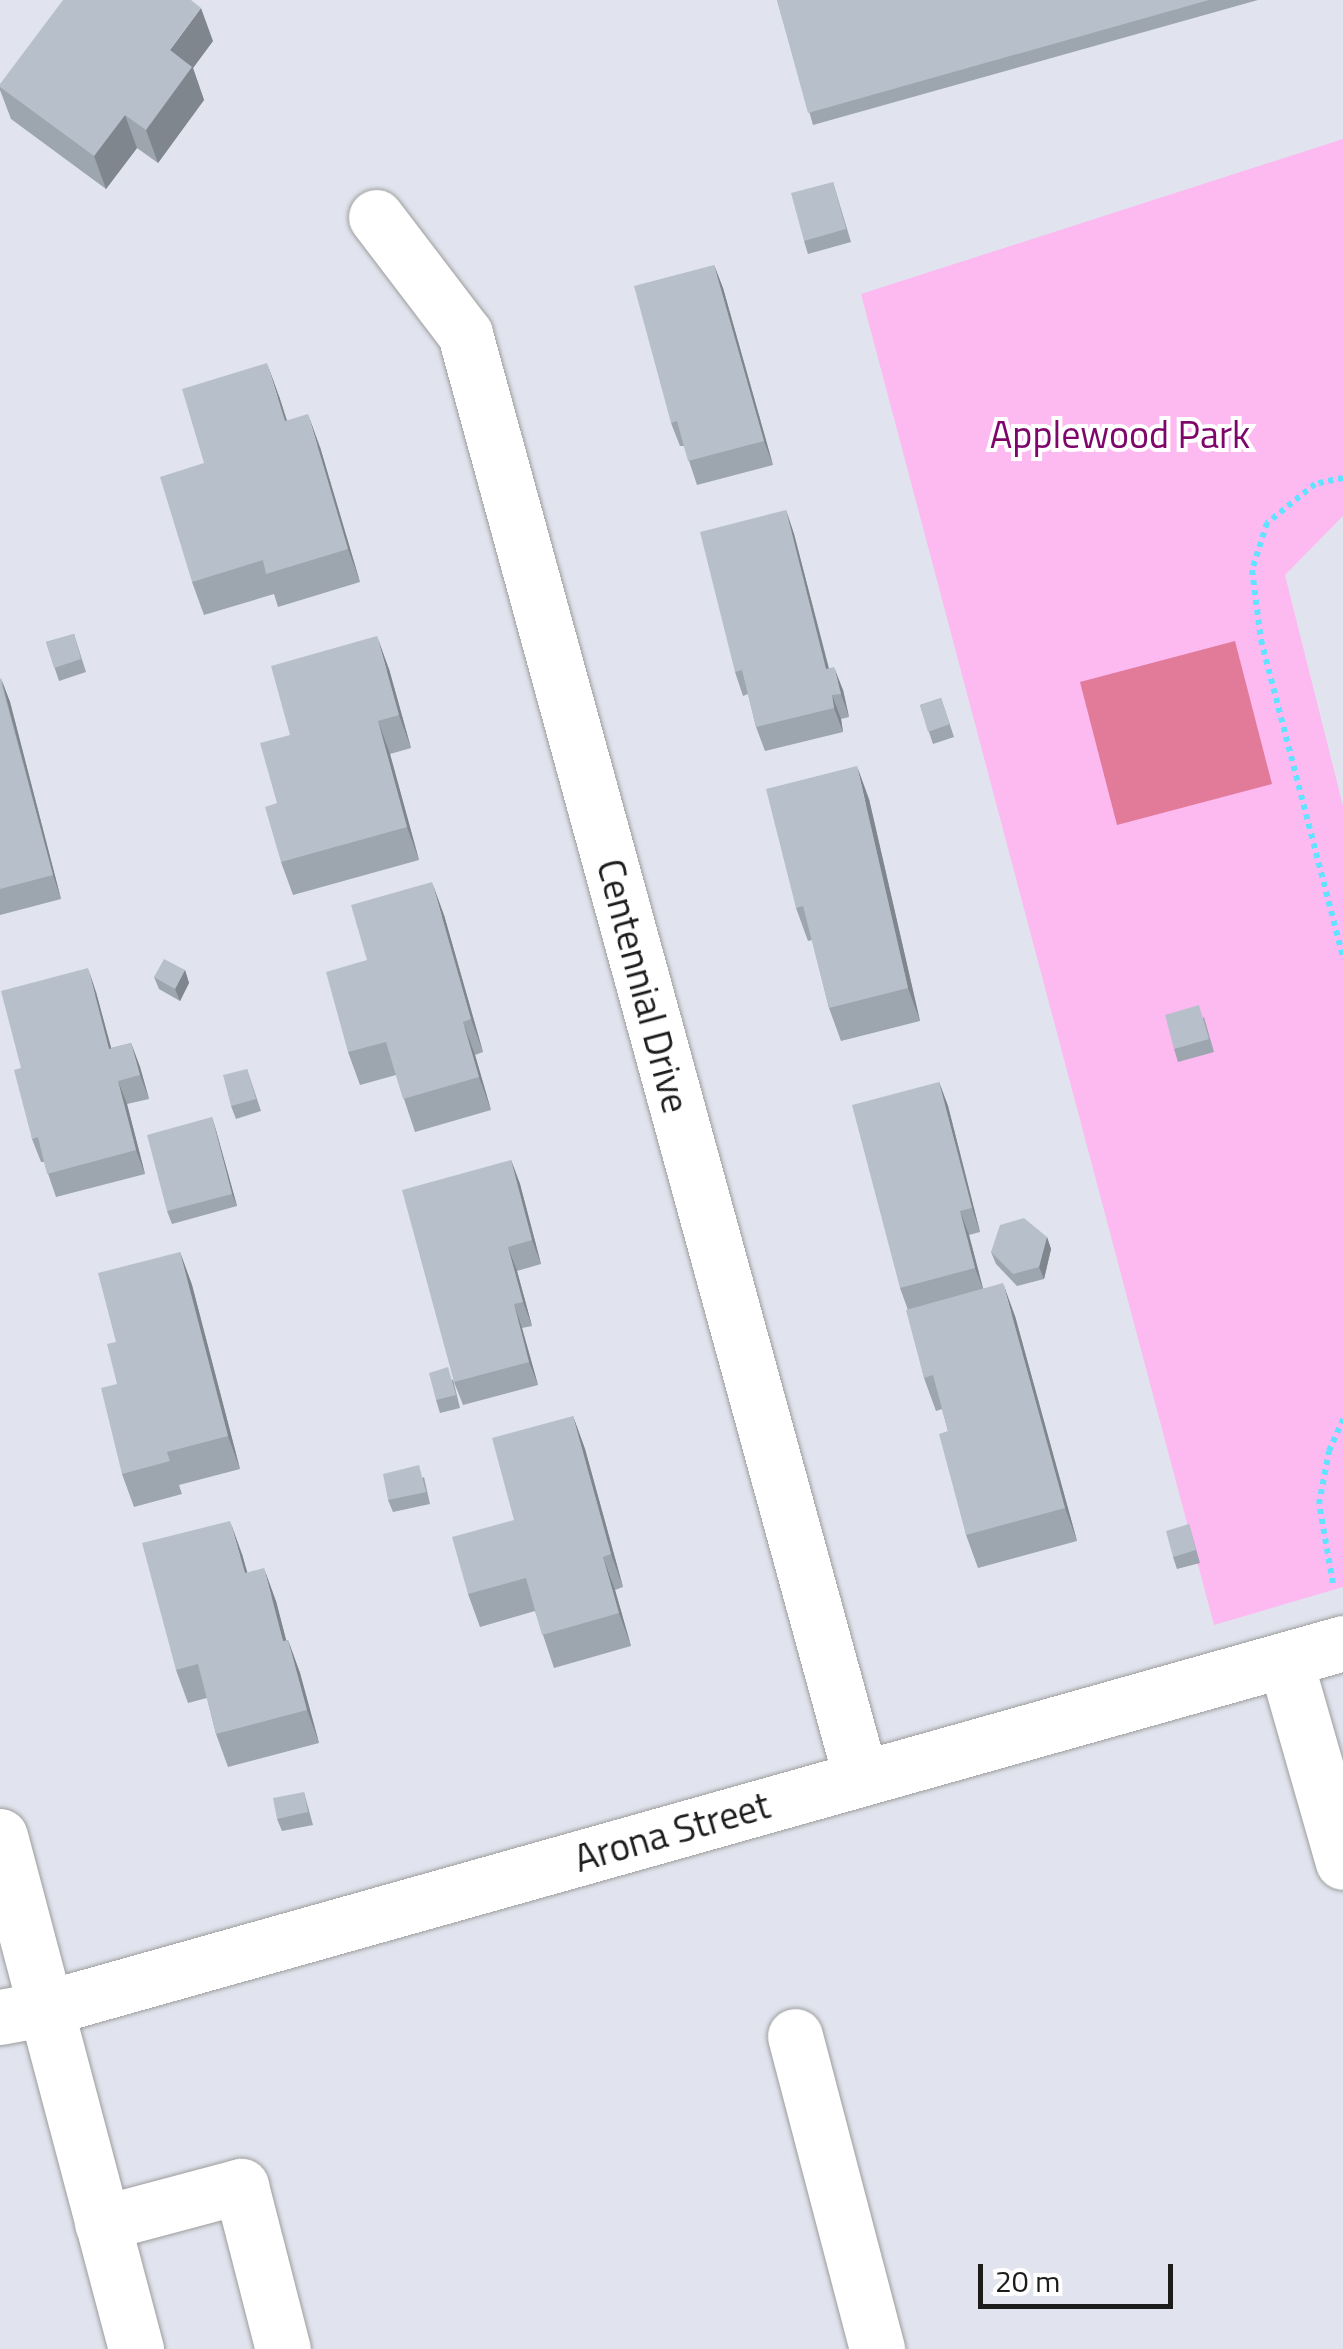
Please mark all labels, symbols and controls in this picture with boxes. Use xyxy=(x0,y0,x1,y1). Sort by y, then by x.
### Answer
park label: Applewood Park xyxy=(990,412,1250,458)
street label: Centennial Drive xyxy=(587,854,699,1118)
street label: Arona Street xyxy=(569,1782,775,1882)
scale bar xyxy=(983,2244,1178,2306)
text: 20 m xyxy=(995,2258,1060,2304)

